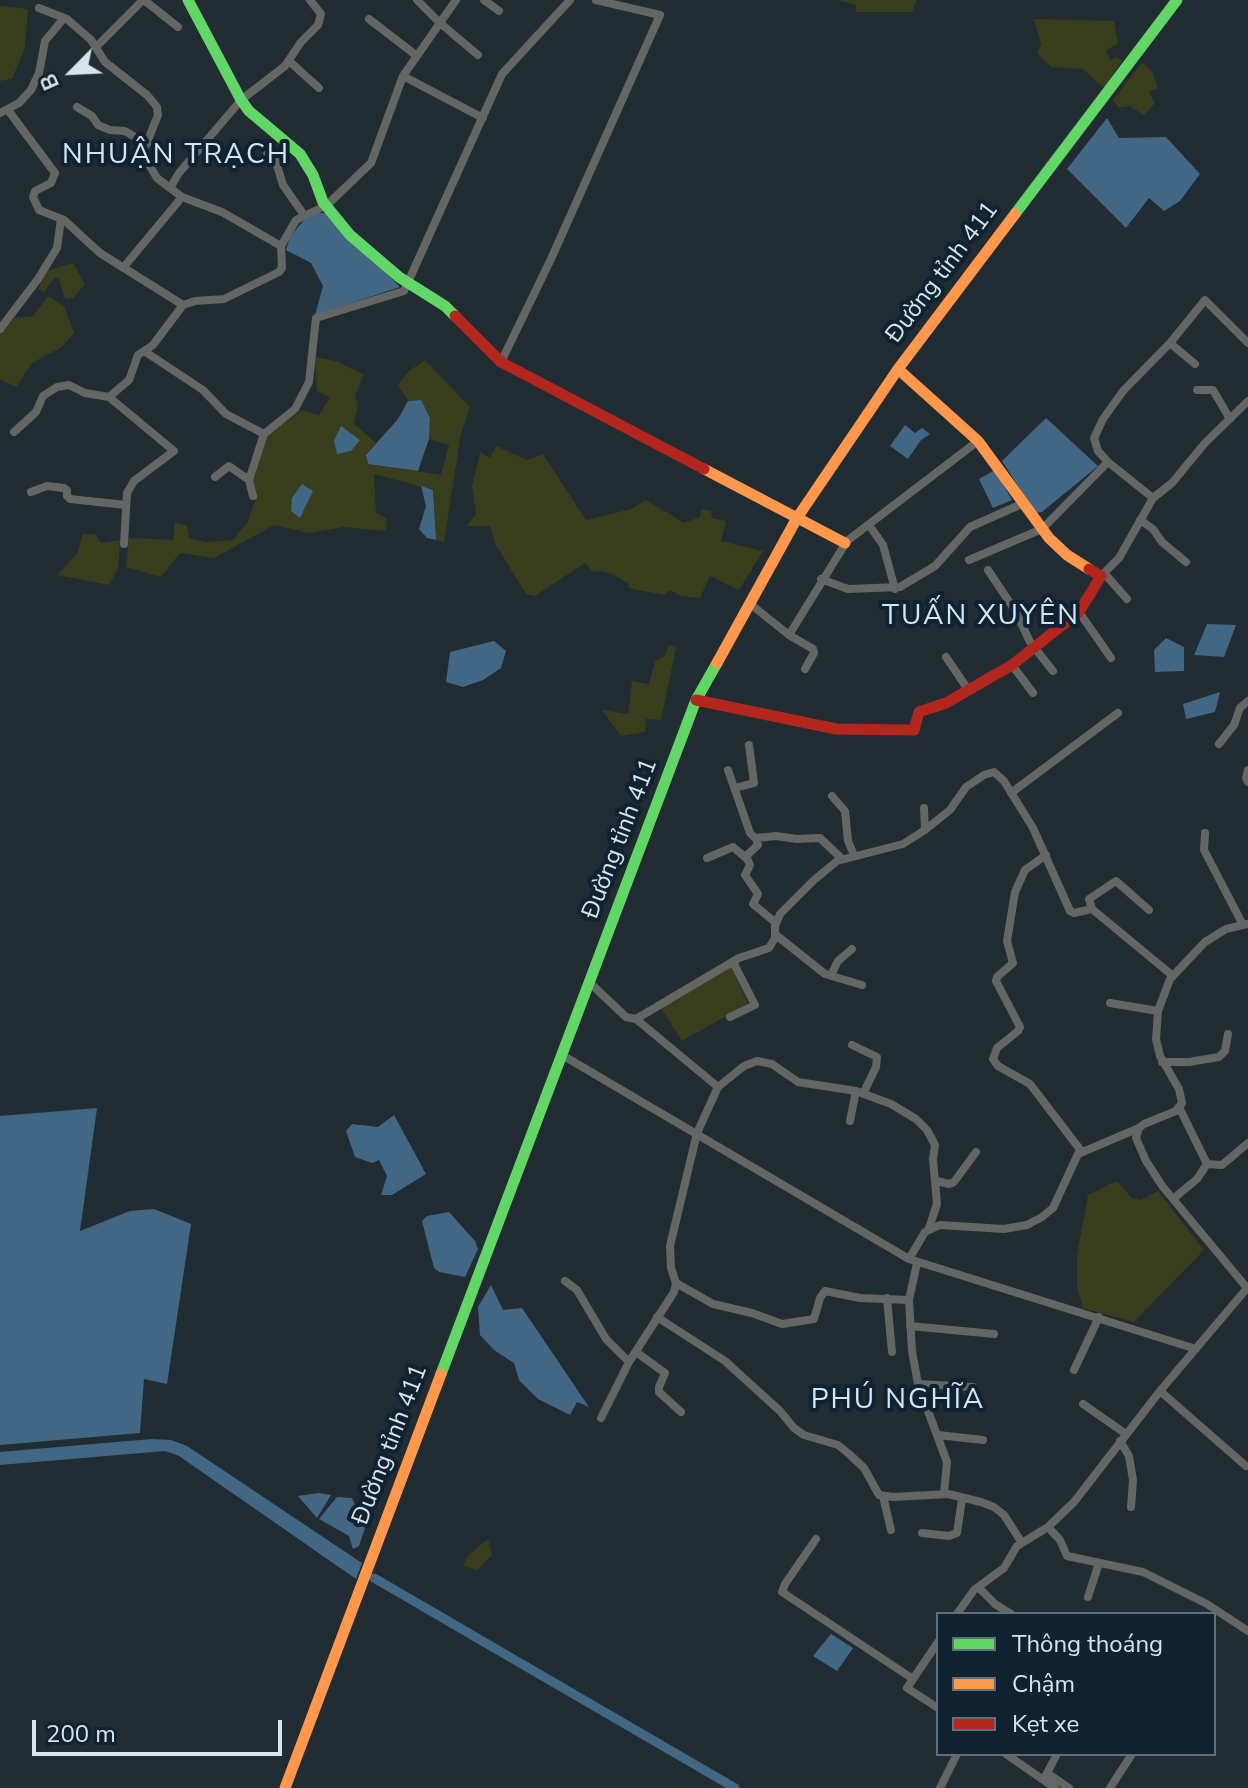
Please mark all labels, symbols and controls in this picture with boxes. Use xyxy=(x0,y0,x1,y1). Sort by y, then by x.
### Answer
north arrow xyxy=(32,32,112,112)
text: B xyxy=(33,69,67,95)
district label: NHUẬN TRẠCH xyxy=(62,139,290,173)
street label: Đường tỉnh 411 xyxy=(881,197,1005,349)
district label: TUẤN XUYÊN xyxy=(882,600,1080,634)
street label: Đường tỉnh 411 xyxy=(577,755,665,923)
street label: Đường tỉnh 411 xyxy=(347,1361,435,1529)
district label: PHÚ NGHĨA xyxy=(811,1384,985,1418)
legend xyxy=(936,1612,1216,1756)
text: Thông thoáng xyxy=(1012,1628,1163,1660)
text: Chậm xyxy=(1012,1668,1075,1700)
scale bar xyxy=(36,1704,286,1754)
text: Kẹt xe xyxy=(1012,1708,1079,1740)
text: 200 m xyxy=(46,1718,116,1750)

